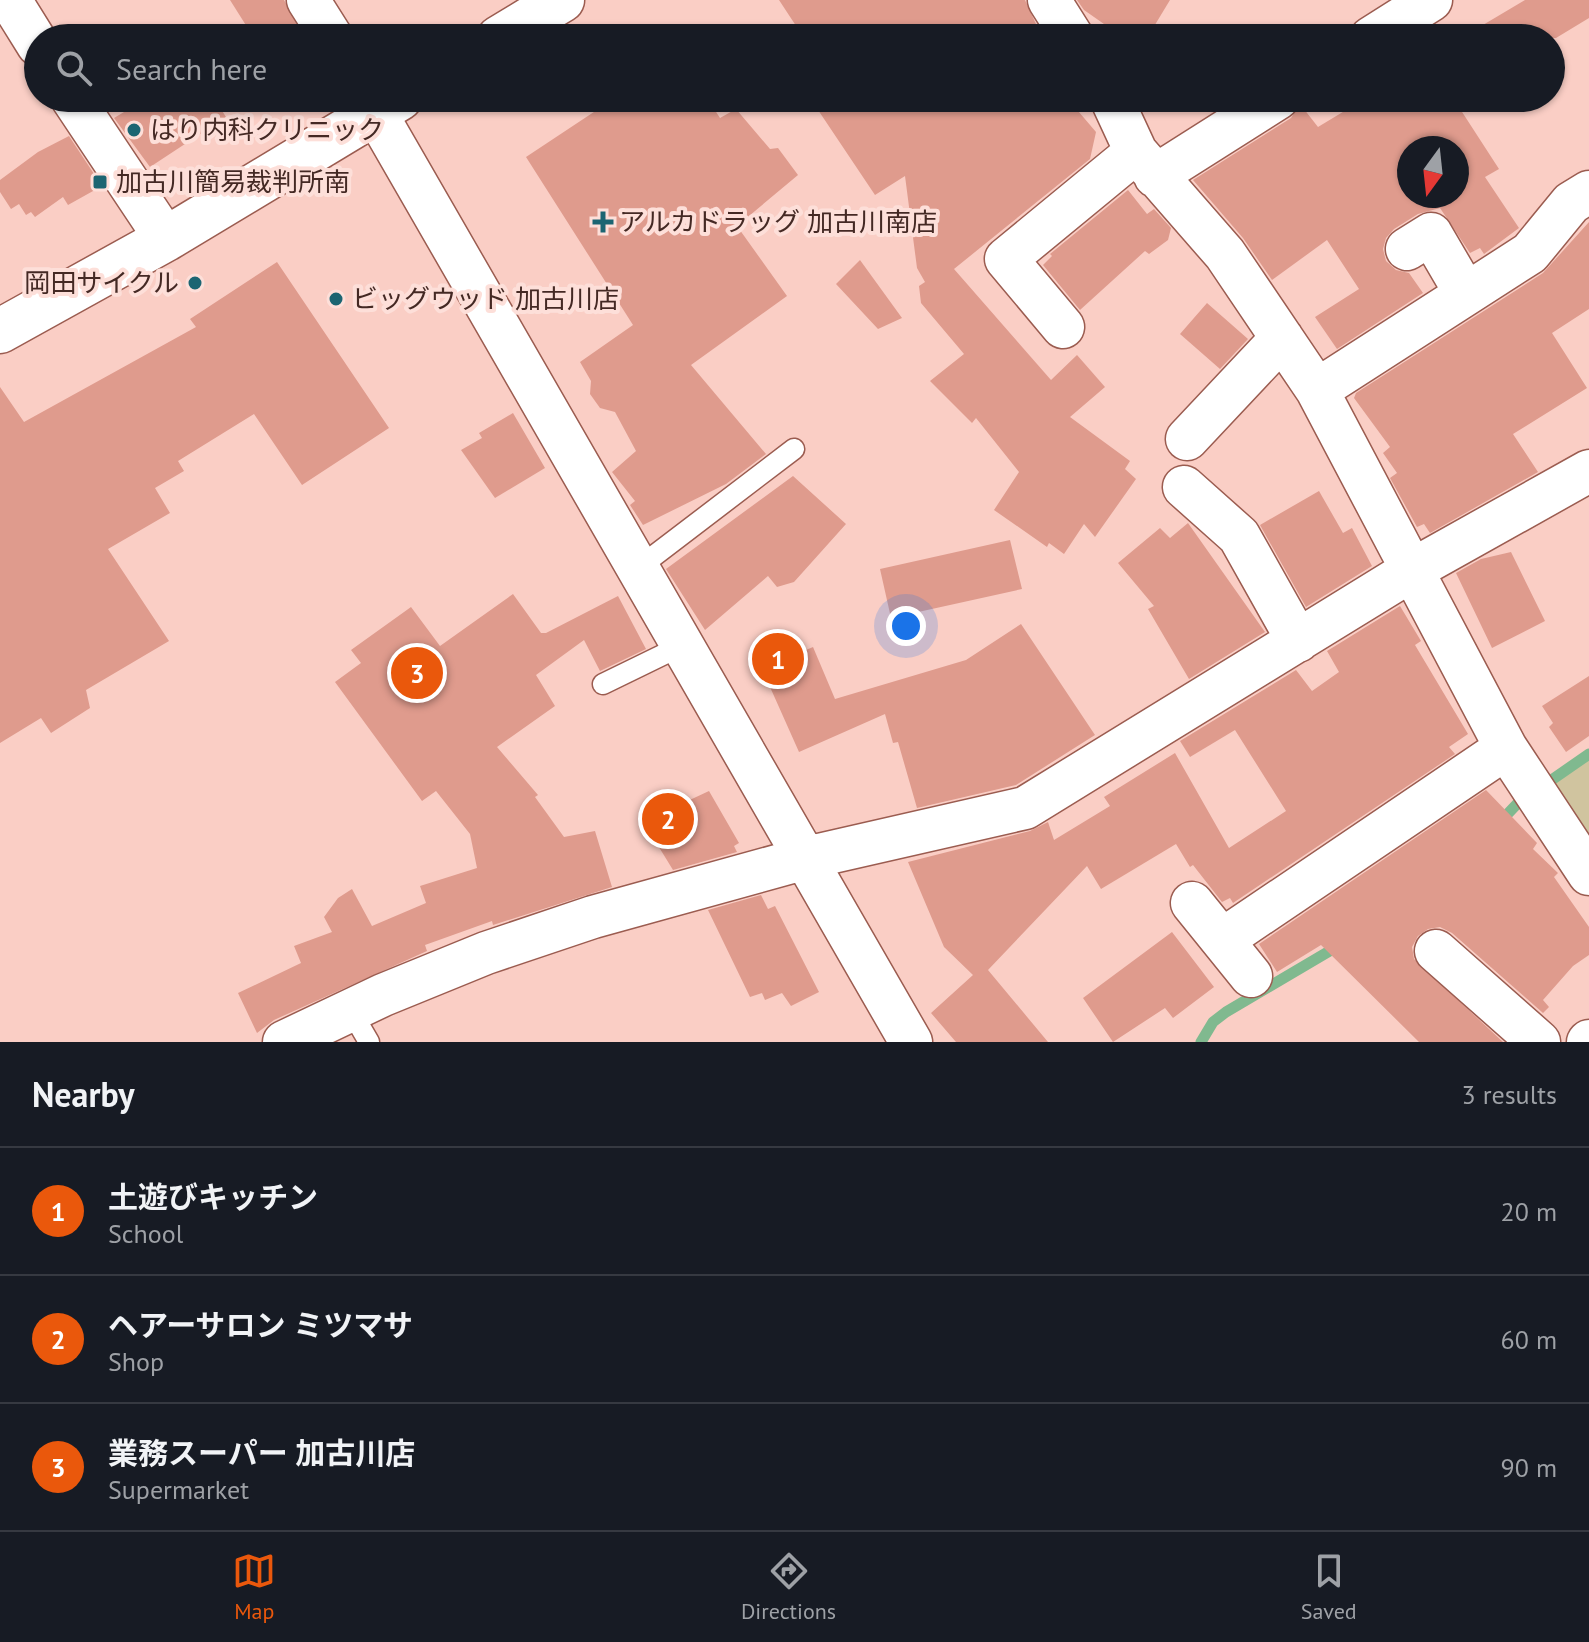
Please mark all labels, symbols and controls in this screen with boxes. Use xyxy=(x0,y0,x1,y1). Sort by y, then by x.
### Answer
search box xyxy=(24,24,1565,112)
icon: search xyxy=(52,46,96,90)
text: Search here xyxy=(116,49,267,88)
place label: はり内科クリニック xyxy=(150,113,384,146)
marker: はり内科クリニック xyxy=(125,121,143,139)
north arrow xyxy=(1397,136,1469,208)
place label: 加古川簡易裁判所南 xyxy=(116,165,350,198)
marker: 加古川簡易裁判所南 xyxy=(91,173,109,191)
place label: アルカドラッグ 加古川南店 xyxy=(619,205,937,238)
marker: アルカドラッグ 加古川南店 xyxy=(594,213,612,231)
place label: 岡田サイクル xyxy=(24,266,179,299)
marker: 岡田サイクル xyxy=(186,274,204,292)
place label: ビッグウッド 加古川店 xyxy=(352,282,619,315)
marker: ビッグウッド 加古川店 xyxy=(327,290,345,308)
your location xyxy=(886,606,926,646)
pin: 1 xyxy=(752,629,804,689)
pin: 3 xyxy=(391,643,443,703)
pin: 2 xyxy=(642,789,694,849)
text: Nearby xyxy=(32,1072,134,1116)
text: 3 results xyxy=(1462,1078,1557,1111)
text: 土遊びキッチン xyxy=(108,1177,318,1216)
text: 1 xyxy=(51,1195,65,1228)
text: 20 m xyxy=(1501,1195,1557,1228)
text: School xyxy=(108,1217,183,1250)
text: ヘアーサロン ミツマサ xyxy=(108,1305,413,1344)
text: 2 xyxy=(51,1323,65,1356)
text: 60 m xyxy=(1501,1323,1557,1356)
text: Shop xyxy=(108,1345,164,1378)
text: 業務スーパー 加古川店 xyxy=(108,1433,415,1472)
text: 3 xyxy=(51,1451,65,1484)
text: 90 m xyxy=(1501,1451,1557,1484)
text: Supermarket xyxy=(108,1473,249,1506)
tab: Map xyxy=(232,1549,276,1625)
tab: Directions xyxy=(741,1549,836,1625)
tab: Saved xyxy=(1301,1549,1357,1625)

